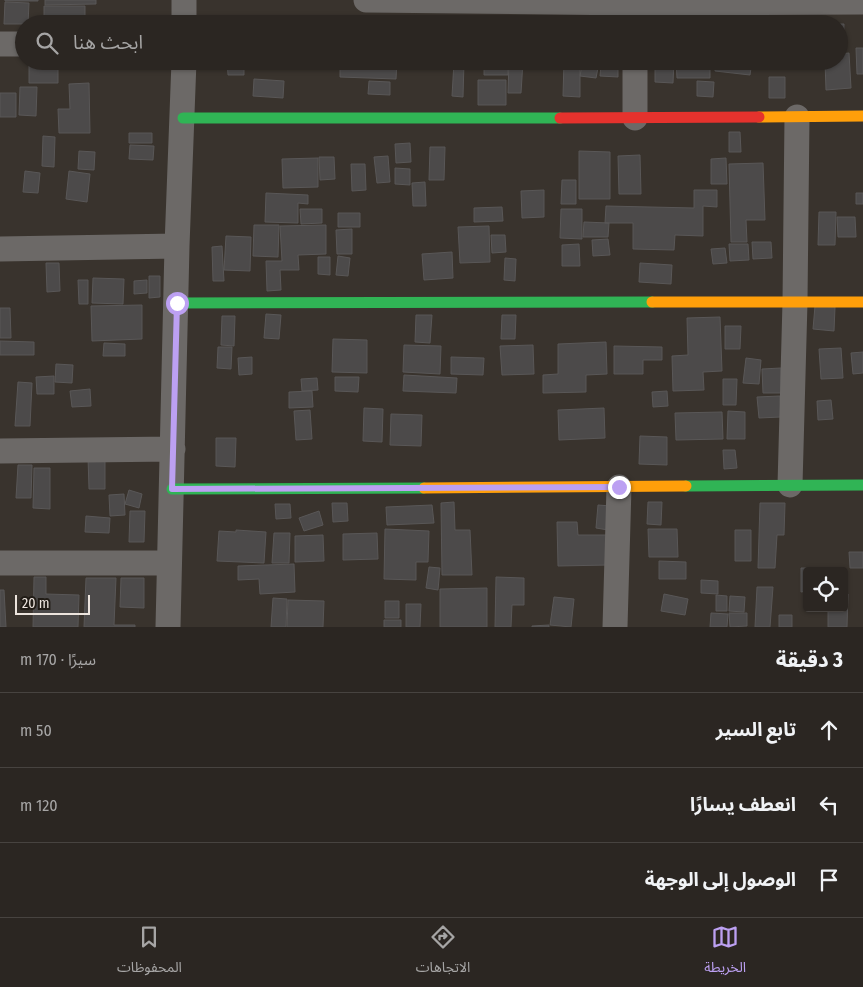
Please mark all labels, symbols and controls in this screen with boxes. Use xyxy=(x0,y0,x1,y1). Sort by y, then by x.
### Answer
search box xyxy=(15,15,848,70)
icon: search xyxy=(33,29,61,57)
text: ابحث هنا xyxy=(73,31,143,54)
route start xyxy=(166,292,189,315)
route end xyxy=(608,476,631,499)
map controls xyxy=(803,567,848,612)
button: locate xyxy=(803,567,848,612)
scale bar xyxy=(15,592,90,615)
text: 20 m xyxy=(22,595,50,612)
text: 3 دقيقة xyxy=(776,647,843,673)
text: سيرًا · 170 m xyxy=(20,650,96,669)
icon: ahead xyxy=(815,716,843,744)
text: تابع السير xyxy=(716,718,796,741)
text: 50 m xyxy=(20,721,52,740)
icon: left xyxy=(815,791,843,819)
text: انعطف يسارًا xyxy=(690,793,796,816)
text: 120 m xyxy=(20,796,58,815)
icon: arrive xyxy=(815,866,843,894)
text: الوصول إلى الوجهة xyxy=(645,868,796,891)
tab: المحفوظات xyxy=(117,923,182,982)
tab: الاتجاهات xyxy=(416,923,470,982)
tab: الخريطة xyxy=(704,923,746,982)

